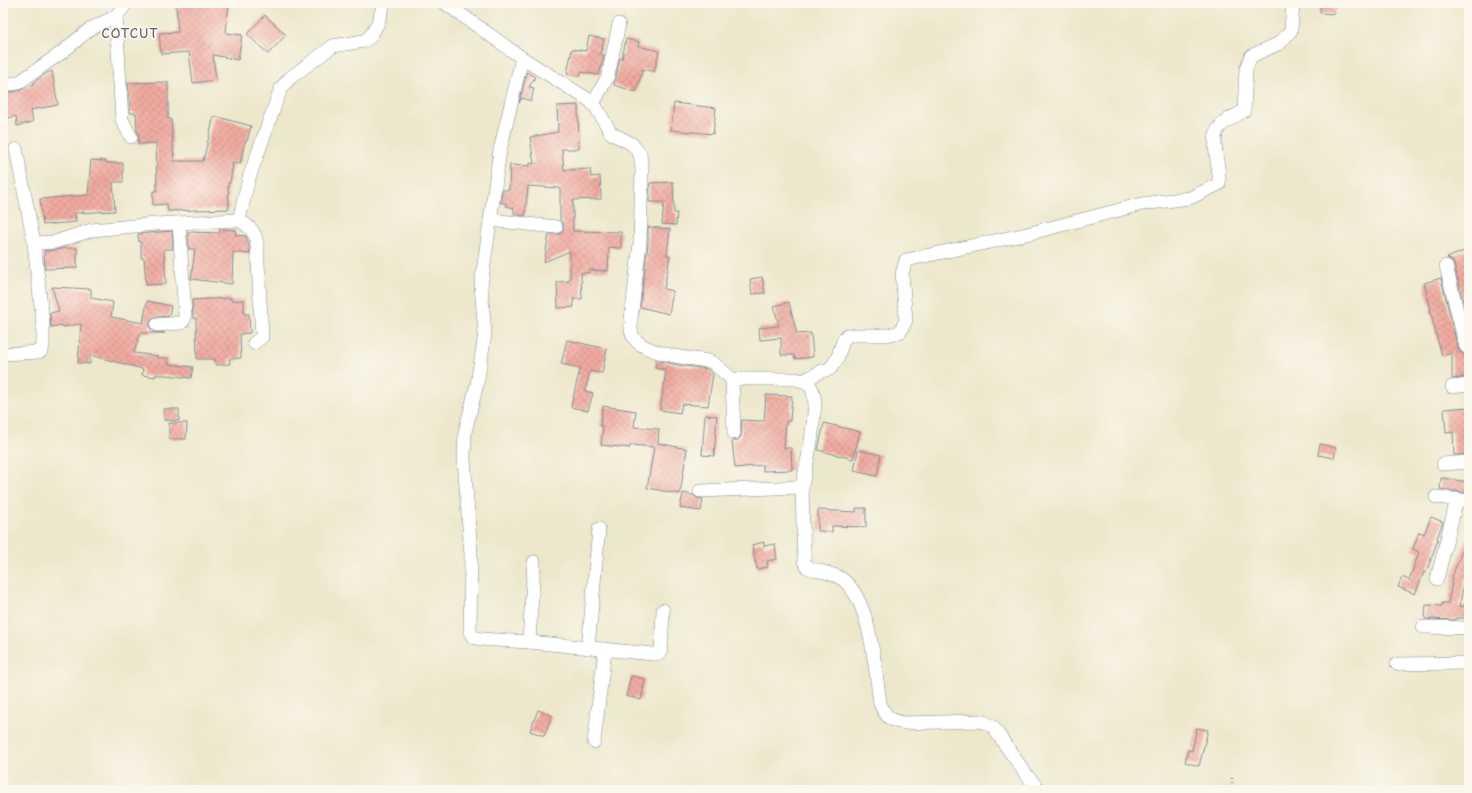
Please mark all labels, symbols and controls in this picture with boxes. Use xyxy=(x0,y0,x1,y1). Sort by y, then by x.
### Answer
district label: COTCUT xyxy=(101,24,159,42)

